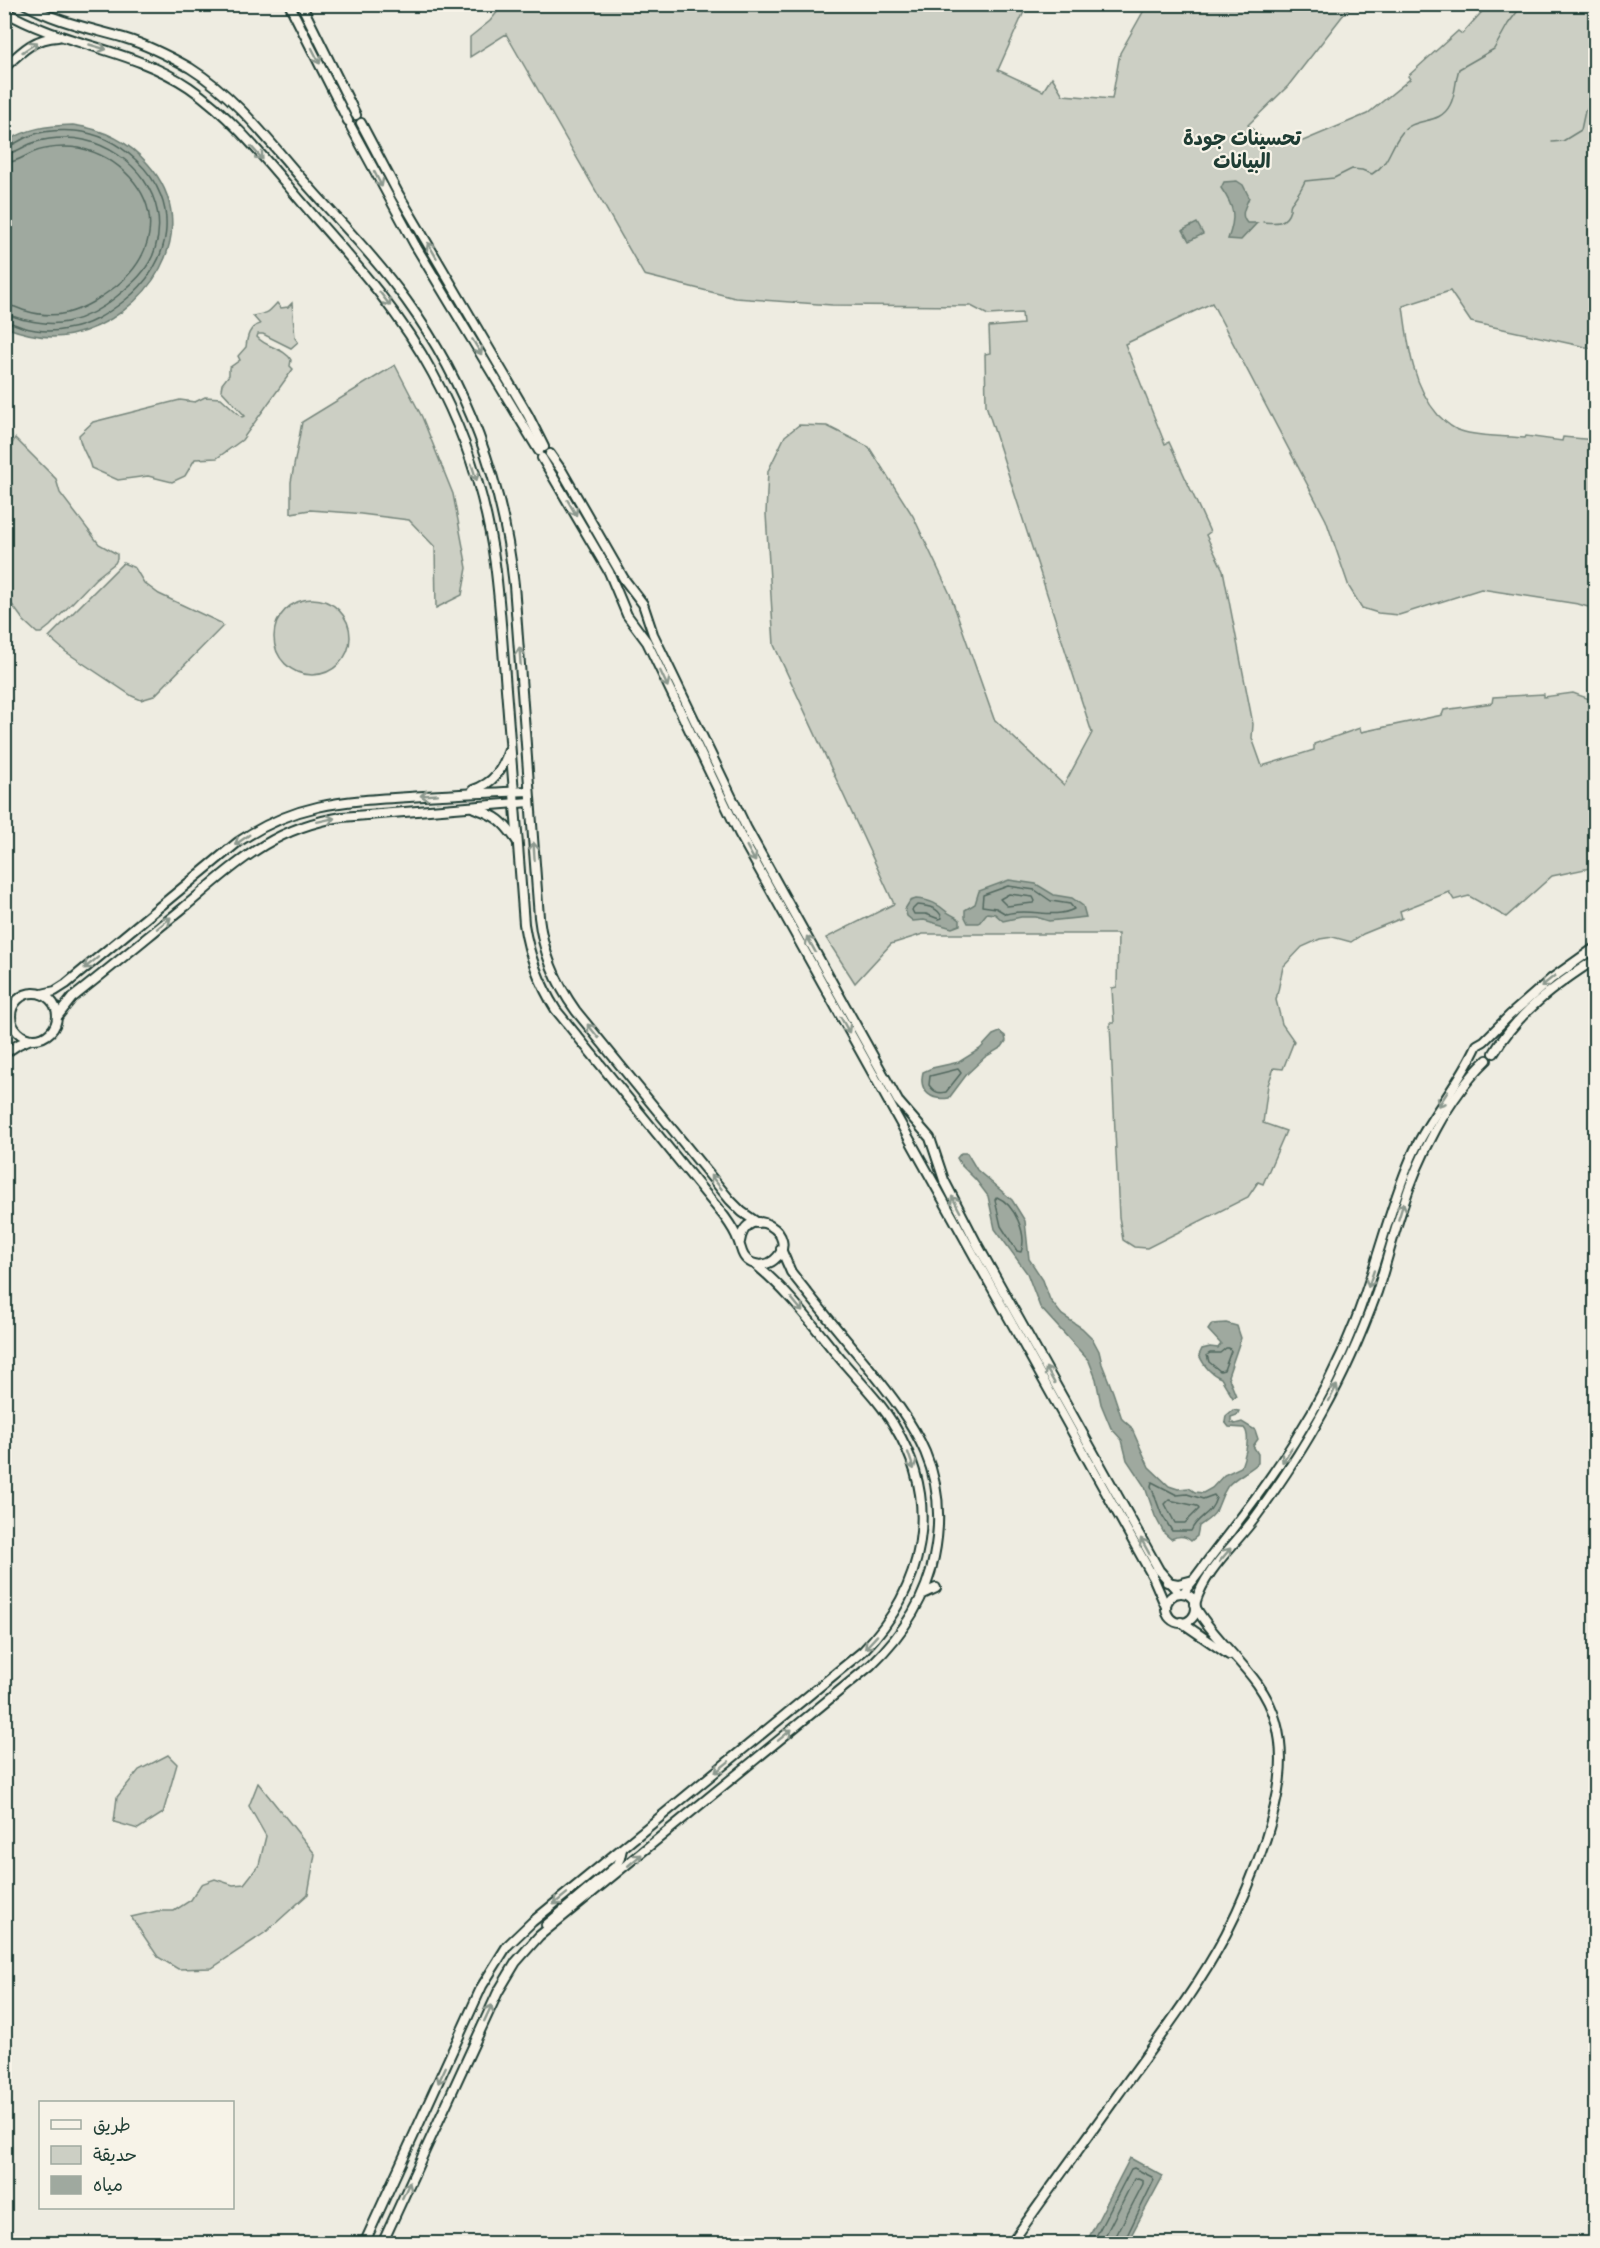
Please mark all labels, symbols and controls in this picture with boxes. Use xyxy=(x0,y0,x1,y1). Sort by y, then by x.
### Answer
one-way arrow xyxy=(21,40,38,53)
one-way arrow xyxy=(88,42,107,53)
one-way arrow xyxy=(311,47,322,65)
district label: تحسينات جودة البيانات xyxy=(1183,124,1302,174)
one-way arrow xyxy=(250,145,264,160)
one-way arrow xyxy=(373,169,384,187)
one-way arrow xyxy=(426,242,438,259)
one-way arrow xyxy=(379,291,392,307)
one-way arrow xyxy=(471,338,483,355)
one-way arrow xyxy=(469,462,480,481)
one-way arrow xyxy=(567,499,579,516)
one-way arrow xyxy=(514,647,525,667)
one-way arrow xyxy=(659,670,671,688)
one-way arrow xyxy=(419,790,439,801)
one-way arrow xyxy=(316,814,336,825)
one-way arrow xyxy=(235,834,251,846)
one-way arrow xyxy=(528,841,539,861)
one-way arrow xyxy=(745,845,757,862)
one-way arrow xyxy=(156,917,172,930)
one-way arrow xyxy=(805,936,817,953)
one-way arrow xyxy=(83,956,99,969)
one-way arrow xyxy=(1541,974,1556,988)
one-way arrow xyxy=(839,1016,851,1033)
one-way arrow xyxy=(586,1023,599,1039)
one-way arrow xyxy=(1437,1091,1450,1108)
one-way arrow xyxy=(709,1175,723,1190)
one-way arrow xyxy=(950,1196,962,1214)
one-way arrow xyxy=(1397,1202,1408,1221)
one-way arrow xyxy=(1364,1269,1375,1288)
one-way arrow xyxy=(790,1297,803,1313)
one-way arrow xyxy=(1044,1367,1056,1384)
one-way arrow xyxy=(1327,1385,1339,1402)
one-way arrow xyxy=(1280,1446,1292,1463)
one-way arrow xyxy=(907,1451,918,1470)
one-way arrow xyxy=(1139,1537,1150,1555)
one-way arrow xyxy=(1218,1547,1231,1563)
one-way arrow xyxy=(864,1634,878,1649)
one-way arrow xyxy=(777,1729,793,1742)
one-way arrow xyxy=(715,1760,730,1774)
one-way arrow xyxy=(627,1853,643,1866)
one-way arrow xyxy=(552,1892,568,1905)
one-way arrow xyxy=(482,2005,494,2023)
one-way arrow xyxy=(435,2066,447,2084)
legend xyxy=(39,2101,234,2209)
text: طريق xyxy=(93,2112,131,2137)
text: حديقة xyxy=(93,2142,137,2167)
text: مياه xyxy=(93,2172,123,2197)
one-way arrow xyxy=(401,2182,413,2200)

